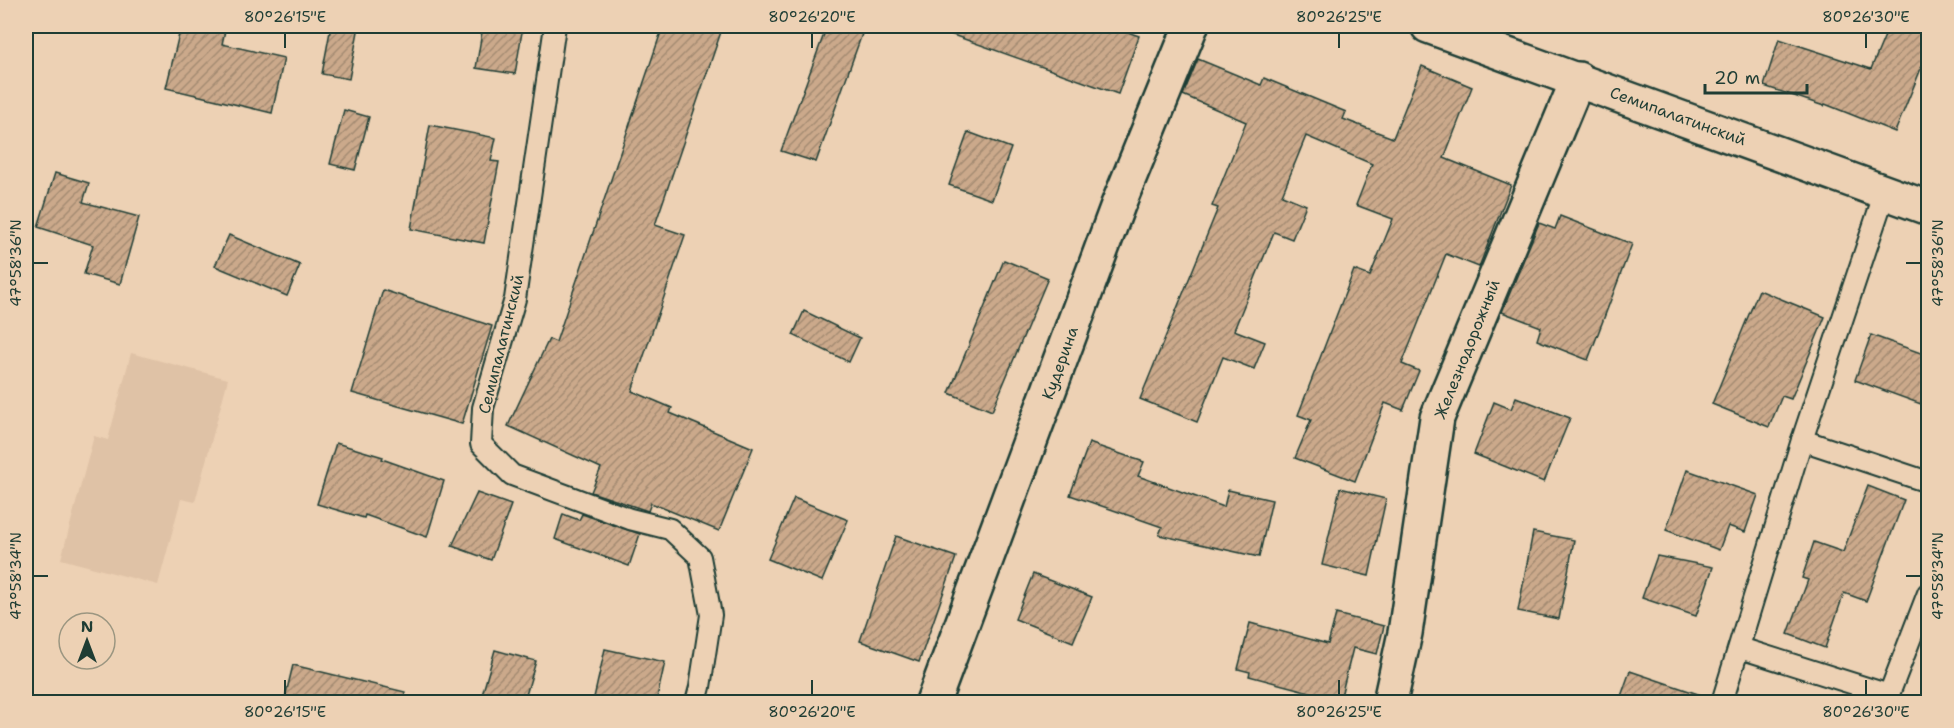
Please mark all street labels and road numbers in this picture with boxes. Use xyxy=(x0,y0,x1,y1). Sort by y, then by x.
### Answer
street label: Семипалатинский xyxy=(1607,82,1749,150)
street label: Семипалатинский xyxy=(473,272,529,416)
street label: Железнодорожный xyxy=(1429,276,1505,422)
street label: Кудерина xyxy=(1037,323,1083,402)

